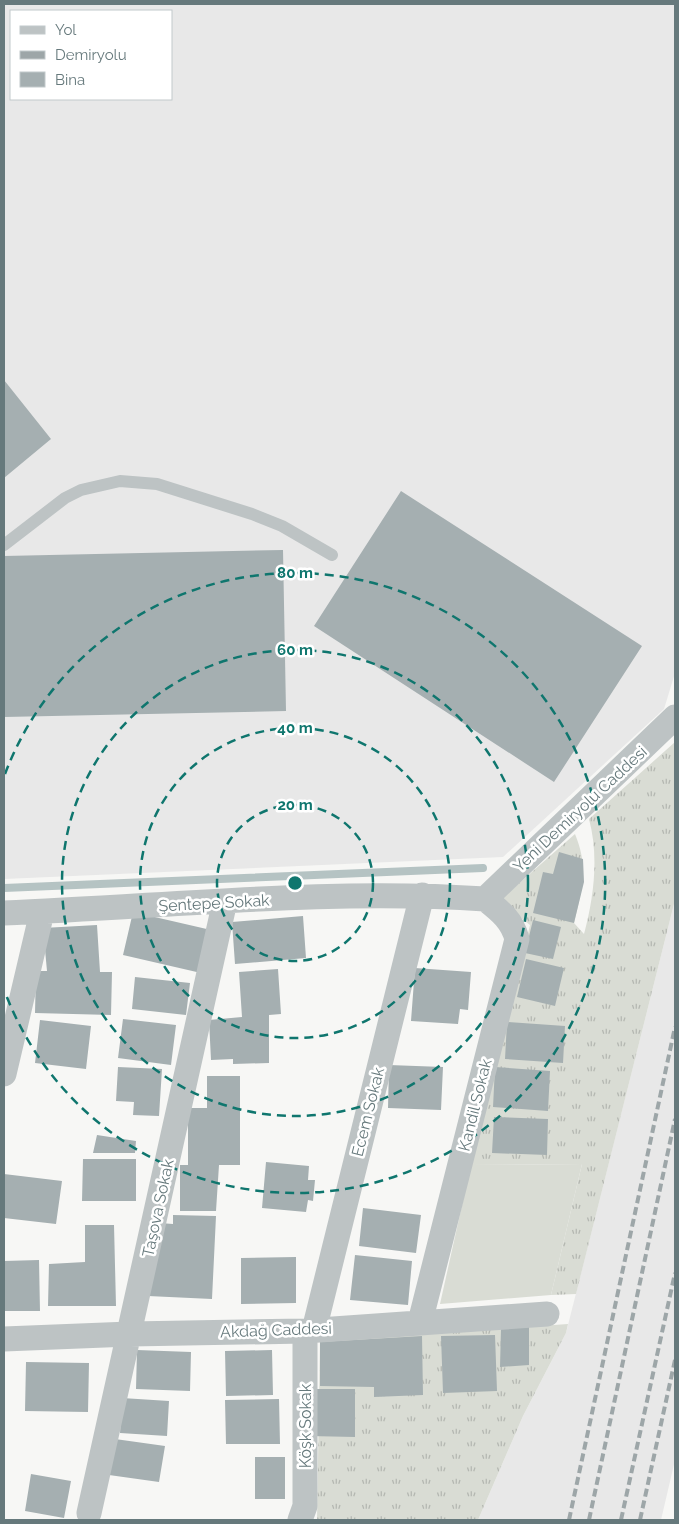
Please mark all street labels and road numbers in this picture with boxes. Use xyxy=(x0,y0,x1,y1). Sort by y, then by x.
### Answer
street label: Yeni Demiryolu Caddesi xyxy=(509,742,651,876)
street label: Şentepe Sokak xyxy=(158,891,271,915)
street label: Kandil Sokak xyxy=(454,1056,496,1153)
street label: Ecem Sokak xyxy=(348,1065,388,1159)
street label: Taşova Sokak xyxy=(138,1157,178,1259)
street label: Akdağ Caddesi xyxy=(220,1319,332,1341)
street label: Köşk Sokak xyxy=(296,1383,315,1468)

